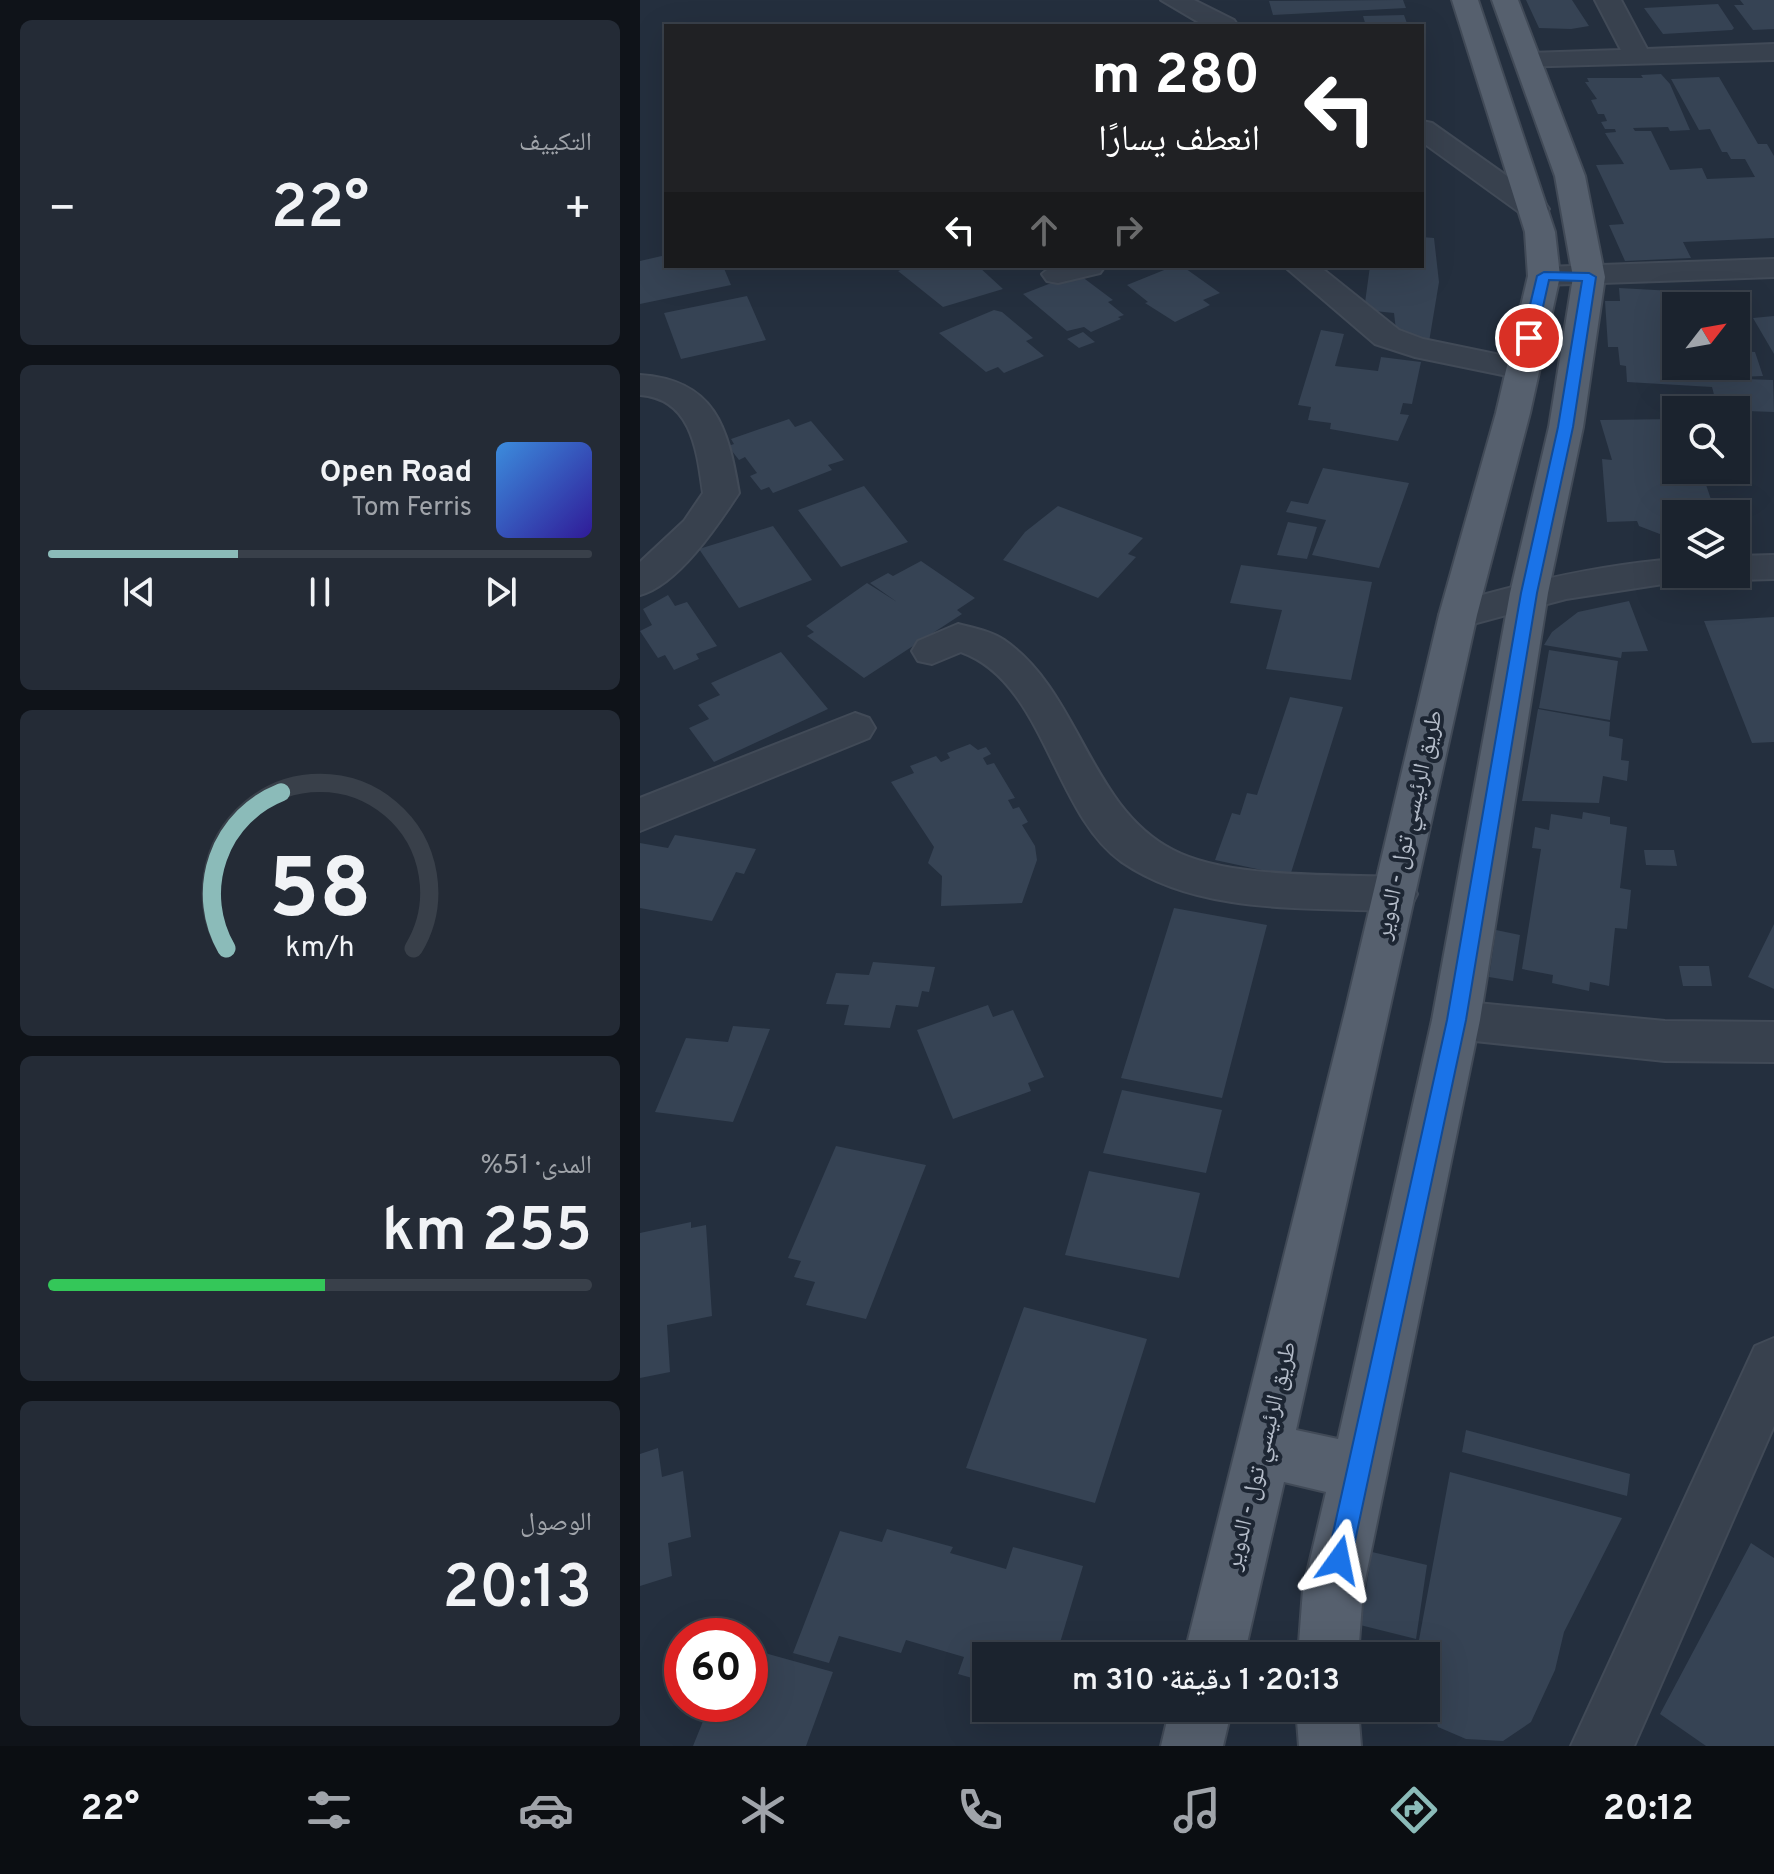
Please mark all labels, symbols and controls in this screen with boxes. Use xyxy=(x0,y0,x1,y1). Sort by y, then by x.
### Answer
text: 280 m xyxy=(1091,43,1260,113)
icon: left xyxy=(1288,56,1392,160)
text: انعطف يسارًا xyxy=(1098,118,1260,164)
text: التكييف xyxy=(519,127,592,160)
text: 22° xyxy=(271,173,369,249)
text: − xyxy=(48,183,76,239)
text: + xyxy=(564,183,592,239)
icon: left xyxy=(938,208,982,252)
icon: ahead xyxy=(1022,208,1066,252)
icon: right xyxy=(1106,208,1150,252)
north arrow xyxy=(1662,292,1750,380)
map controls xyxy=(1662,292,1750,588)
pin xyxy=(1495,304,1563,372)
icon: arrive xyxy=(1507,316,1551,360)
button: search xyxy=(1662,396,1750,484)
text: Open Road xyxy=(320,455,472,492)
text: Tom Ferris xyxy=(351,492,472,525)
button: layers xyxy=(1662,500,1750,588)
icon: previous xyxy=(117,570,161,614)
icon: pause xyxy=(298,570,342,614)
icon: next xyxy=(479,570,523,614)
street label: طريق الرئيسي تول - الدوير xyxy=(1369,707,1453,944)
text: 58 xyxy=(268,842,372,947)
text: km/h xyxy=(285,931,355,967)
text: المدى · 51% xyxy=(480,1150,592,1183)
text: 255 km xyxy=(382,1196,592,1272)
street label: طريق الرئيسي تول - الدوير xyxy=(1219,1339,1307,1575)
text: الوصول xyxy=(520,1507,592,1540)
position arrow xyxy=(1297,1518,1381,1602)
text: 20:13 xyxy=(442,1553,592,1629)
speed limit sign: 60 xyxy=(664,1618,768,1722)
text: 20:13 · 1 دقيقة · 310 m xyxy=(1072,1663,1340,1700)
icon: filters xyxy=(301,1782,357,1838)
icon: car xyxy=(518,1782,574,1838)
icon: climate xyxy=(735,1782,791,1838)
icon: phone xyxy=(952,1782,1008,1838)
icon: music xyxy=(1169,1782,1225,1838)
icon: directions xyxy=(1386,1782,1442,1838)
text: 22° xyxy=(81,1787,140,1833)
text: 20:12 xyxy=(1603,1787,1694,1833)

